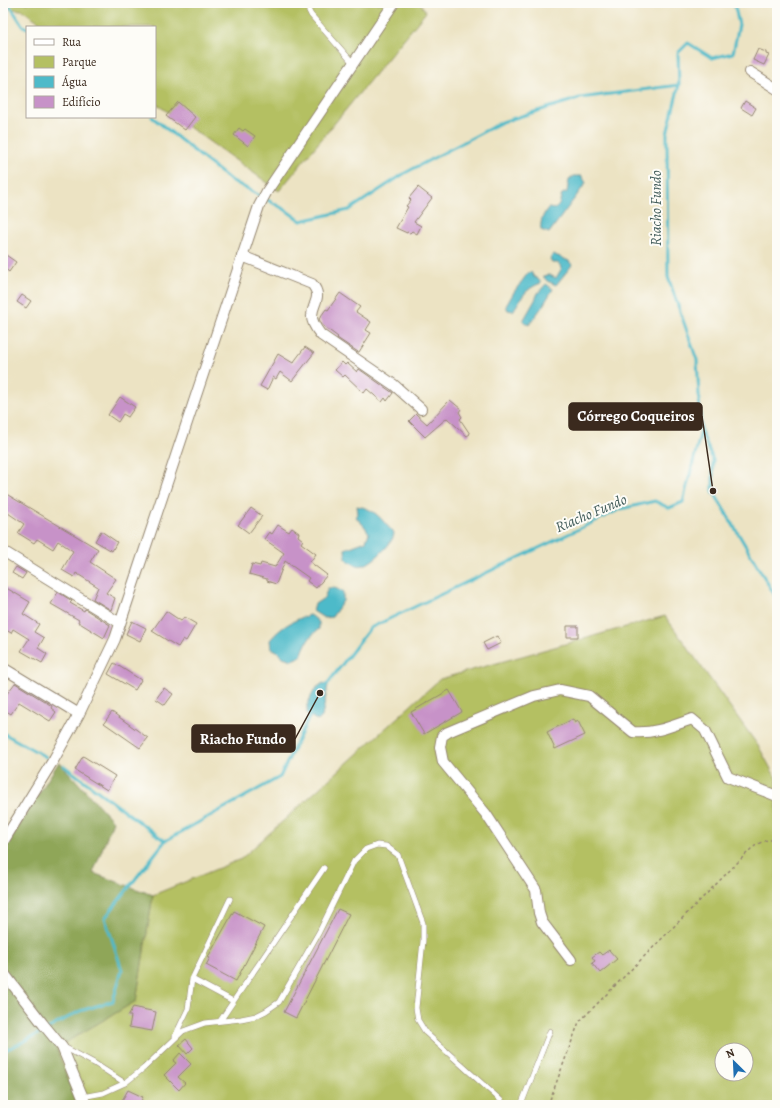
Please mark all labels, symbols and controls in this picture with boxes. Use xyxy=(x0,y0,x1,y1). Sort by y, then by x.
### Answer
legend xyxy=(26,26,156,118)
text: Rua xyxy=(62,34,81,50)
text: Parque xyxy=(62,54,97,70)
text: Água xyxy=(61,74,88,90)
text: Edifício xyxy=(62,94,100,110)
water label: Riacho Fundo xyxy=(646,170,666,246)
callout: Córrego Coqueiros xyxy=(569,403,702,430)
text: Córrego Coqueiros xyxy=(577,406,695,426)
water label: Riacho Fundo xyxy=(552,489,630,537)
callout: Riacho Fundo xyxy=(192,725,295,752)
text: Riacho Fundo xyxy=(200,729,286,749)
north arrow xyxy=(714,1042,754,1082)
text: N xyxy=(723,1045,737,1062)

